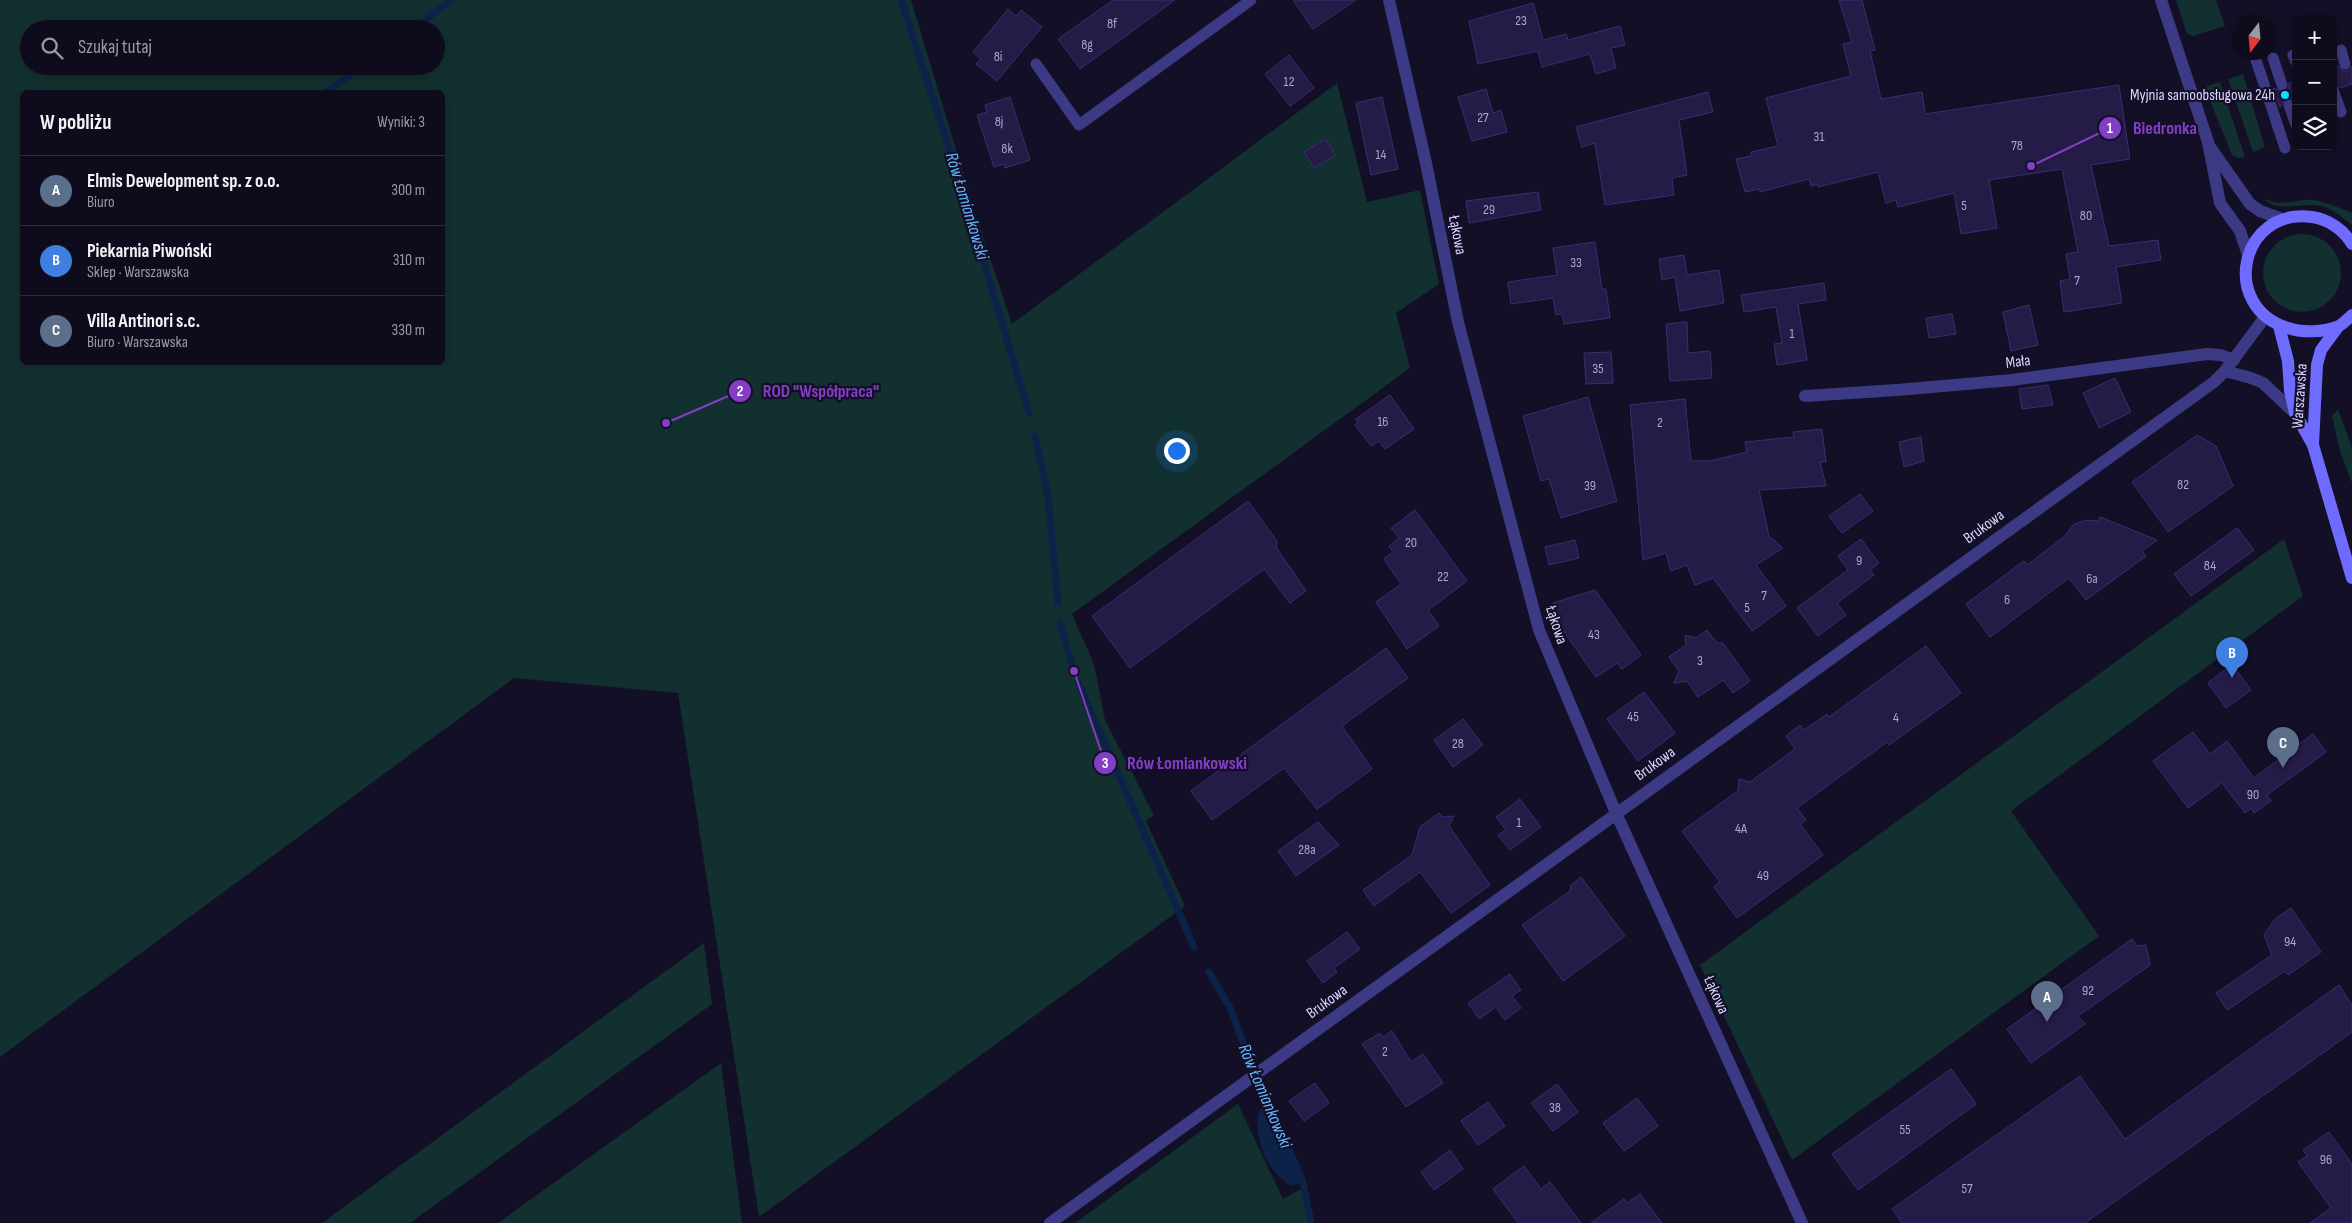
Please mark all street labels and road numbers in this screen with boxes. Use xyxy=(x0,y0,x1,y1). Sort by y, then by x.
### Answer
street label: Łąkowa xyxy=(1444,213,1470,256)
street label: Mała xyxy=(2005,351,2031,373)
street label: Warszawska xyxy=(2288,363,2312,429)
street label: Brukowa xyxy=(1960,506,2008,548)
street label: Łąkowa xyxy=(1541,602,1571,647)
street label: Brukowa xyxy=(1631,743,1679,785)
street label: Łąkowa xyxy=(1699,972,1733,1017)
street label: Brukowa xyxy=(1303,981,1351,1023)

